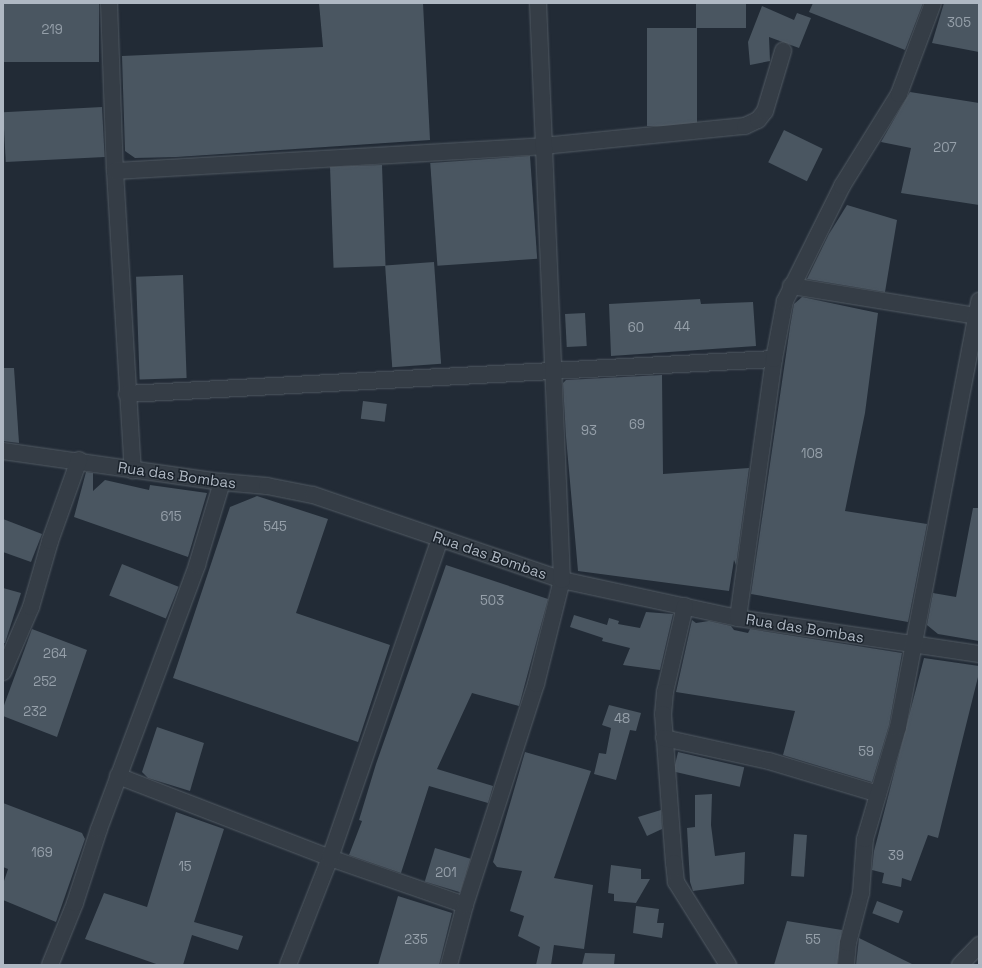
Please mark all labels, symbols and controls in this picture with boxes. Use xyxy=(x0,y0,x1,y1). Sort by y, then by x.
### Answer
house number: 305 xyxy=(947,15,971,31)
house number: 219 xyxy=(41,22,63,38)
house number: 207 xyxy=(933,140,957,156)
house number: 44 xyxy=(674,319,690,335)
house number: 60 xyxy=(628,320,644,336)
house number: 69 xyxy=(629,417,645,433)
house number: 93 xyxy=(581,423,597,439)
house number: 108 xyxy=(801,446,823,462)
street label: Rua das Bombas xyxy=(117,458,237,492)
house number: 615 xyxy=(160,509,182,525)
house number: 545 xyxy=(263,519,287,535)
street label: Rua das Bombas xyxy=(431,527,549,583)
house number: 503 xyxy=(480,593,504,609)
street label: Rua das Bombas xyxy=(745,610,865,646)
house number: 264 xyxy=(43,646,67,662)
house number: 252 xyxy=(33,674,57,690)
house number: 232 xyxy=(23,704,47,720)
house number: 48 xyxy=(614,711,630,727)
house number: 59 xyxy=(858,744,874,760)
house number: 169 xyxy=(31,845,53,861)
house number: 39 xyxy=(888,848,904,864)
house number: 15 xyxy=(178,859,192,875)
house number: 201 xyxy=(435,865,457,881)
house number: 235 xyxy=(404,932,428,948)
house number: 55 xyxy=(805,932,821,948)

